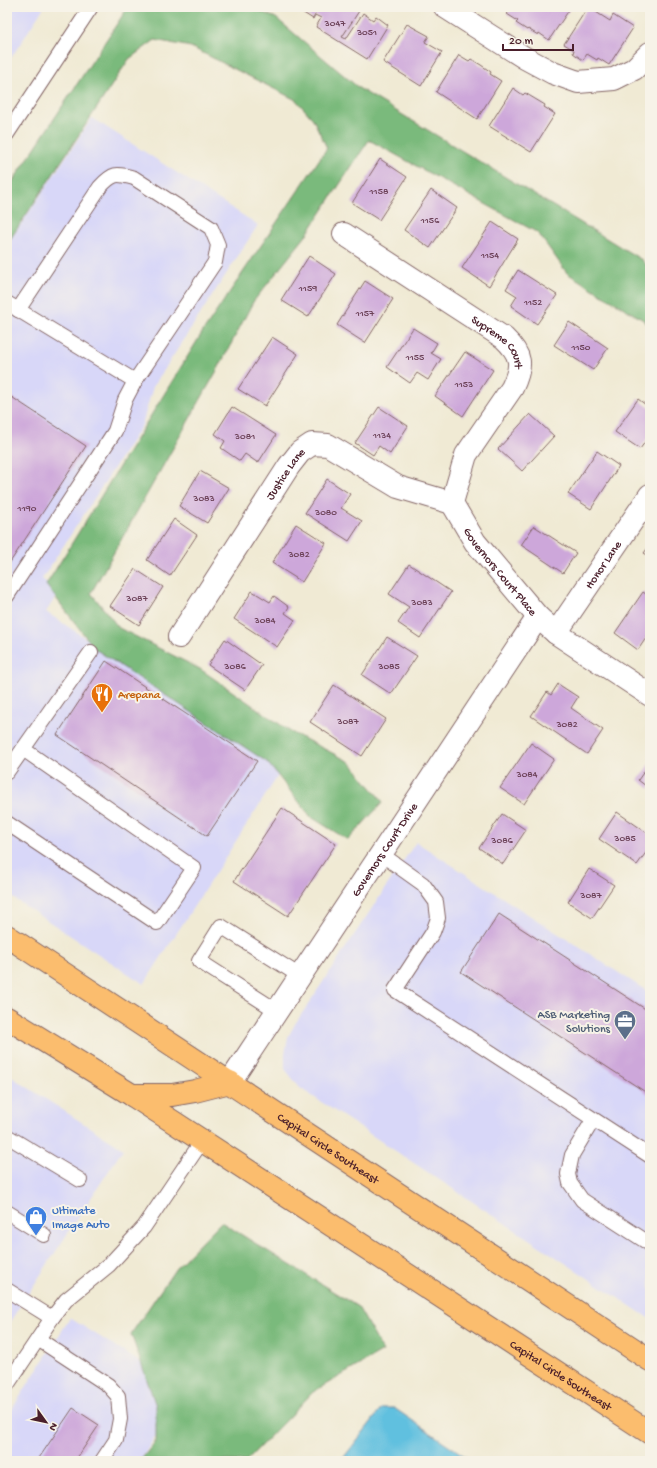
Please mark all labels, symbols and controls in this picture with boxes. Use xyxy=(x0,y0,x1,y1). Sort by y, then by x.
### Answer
house number: 3047 xyxy=(324,18,346,30)
scale bar xyxy=(503,26,573,52)
house number: 3051 xyxy=(356,27,377,39)
text: 20 m xyxy=(509,35,534,49)
house number: 1158 xyxy=(369,186,389,198)
house number: 1156 xyxy=(420,215,440,227)
house number: 1154 xyxy=(480,250,499,262)
house number: 1159 xyxy=(298,283,317,295)
house number: 1152 xyxy=(523,297,542,309)
house number: 1157 xyxy=(355,308,375,320)
street label: Supreme Court xyxy=(468,314,524,370)
house number: 1150 xyxy=(570,342,591,354)
house number: 1155 xyxy=(405,352,424,364)
house number: 1153 xyxy=(454,379,473,391)
house number: 1134 xyxy=(372,430,391,442)
house number: 3081 xyxy=(234,431,255,443)
street label: Justice Lane xyxy=(264,445,309,503)
house number: 3083 xyxy=(192,493,215,505)
house number: 1190 xyxy=(17,503,37,515)
house number: 3080 xyxy=(314,507,337,519)
street label: Governors Court Place xyxy=(459,526,540,620)
street label: Honor Lane xyxy=(583,538,626,592)
house number: 3082 xyxy=(287,549,310,561)
house number: 3087 xyxy=(125,593,149,605)
house number: 3083 xyxy=(410,597,433,609)
house number: 3084 xyxy=(253,615,276,627)
house number: 3086 xyxy=(223,661,247,673)
house number: 3085 xyxy=(377,661,400,673)
restaurant icon: Arepana xyxy=(89,681,115,714)
place label: Arepana xyxy=(118,689,161,703)
house number: 3087 xyxy=(336,716,360,728)
house number: 3082 xyxy=(555,719,578,731)
house number: 3084 xyxy=(515,769,538,781)
street label: Governors Court Drive xyxy=(350,800,422,900)
house number: 3085 xyxy=(613,833,636,845)
house number: 3086 xyxy=(490,835,514,847)
house number: 3087 xyxy=(579,890,603,902)
office icon: ASB Marketing Solutions xyxy=(612,1008,638,1041)
place label: ASB Marketing Solutions xyxy=(538,1009,611,1037)
street label: Capital Circle Southeast xyxy=(274,1111,382,1189)
shop icon: Ultimate Image Auto xyxy=(23,1204,49,1237)
place label: Ultimate Image Auto xyxy=(52,1205,110,1233)
street label: Capital Circle Southeast xyxy=(506,1338,614,1416)
north arrow xyxy=(26,1402,66,1442)
text: N xyxy=(46,1420,60,1433)

